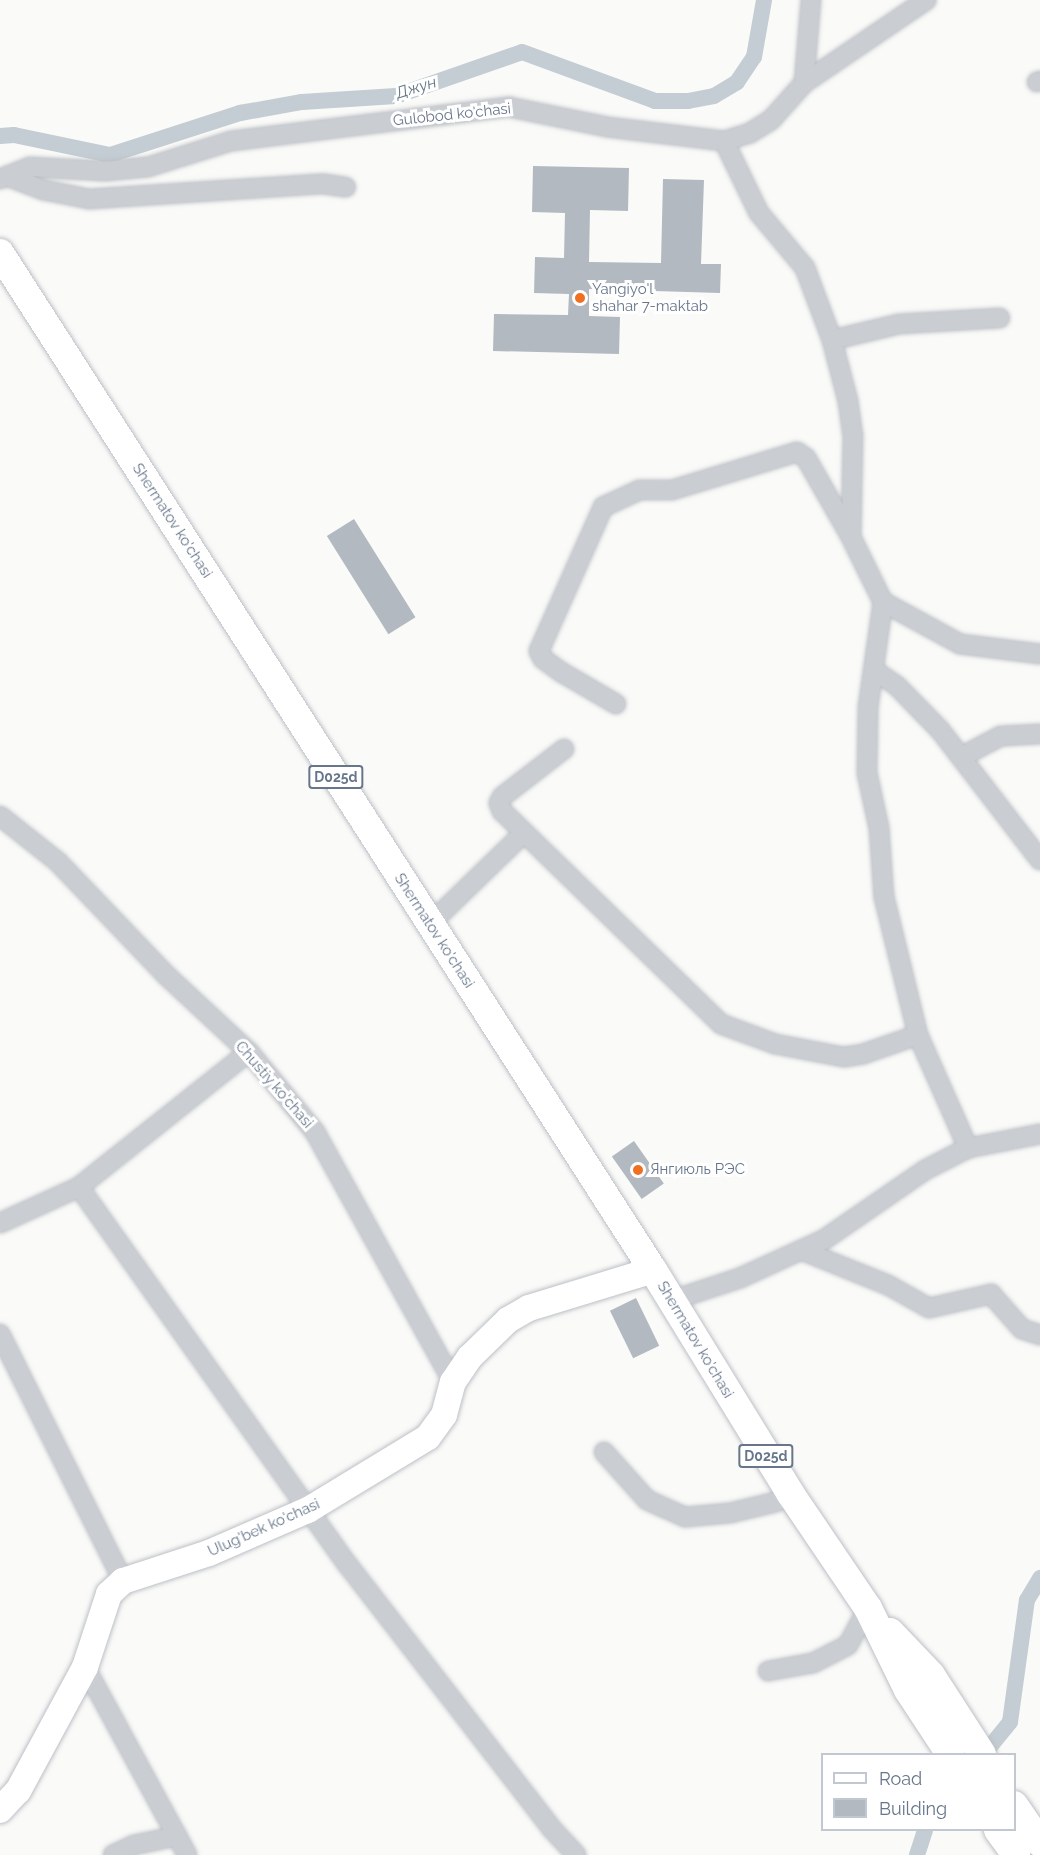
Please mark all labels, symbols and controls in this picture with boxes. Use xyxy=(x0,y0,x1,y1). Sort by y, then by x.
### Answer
water label: Джун xyxy=(393,73,439,103)
street label: Gulobod ko'chasi xyxy=(392,100,512,130)
place label: Yangiyo'l shahar 7-maktab xyxy=(592,280,708,315)
marker: Yangiyo'l shahar 7-maktab xyxy=(573,291,587,305)
street label: Shermatov ko'chasi xyxy=(128,460,216,582)
road number: D025d xyxy=(308,766,364,788)
street label: Shermatov ko'chasi xyxy=(390,870,478,992)
street label: Chustiy ko'chasi xyxy=(231,1038,317,1132)
place label: Янгиюль РЭС xyxy=(650,1161,745,1179)
marker: Янгиюль РЭС xyxy=(631,1163,645,1177)
street label: Shermatov ko'chasi xyxy=(653,1278,737,1402)
road number: D025d xyxy=(738,1445,795,1467)
street label: Ulug'bek ko'chasi xyxy=(205,1495,323,1561)
legend xyxy=(821,1753,1016,1831)
text: Road xyxy=(879,1768,922,1789)
text: Building xyxy=(879,1798,947,1819)

